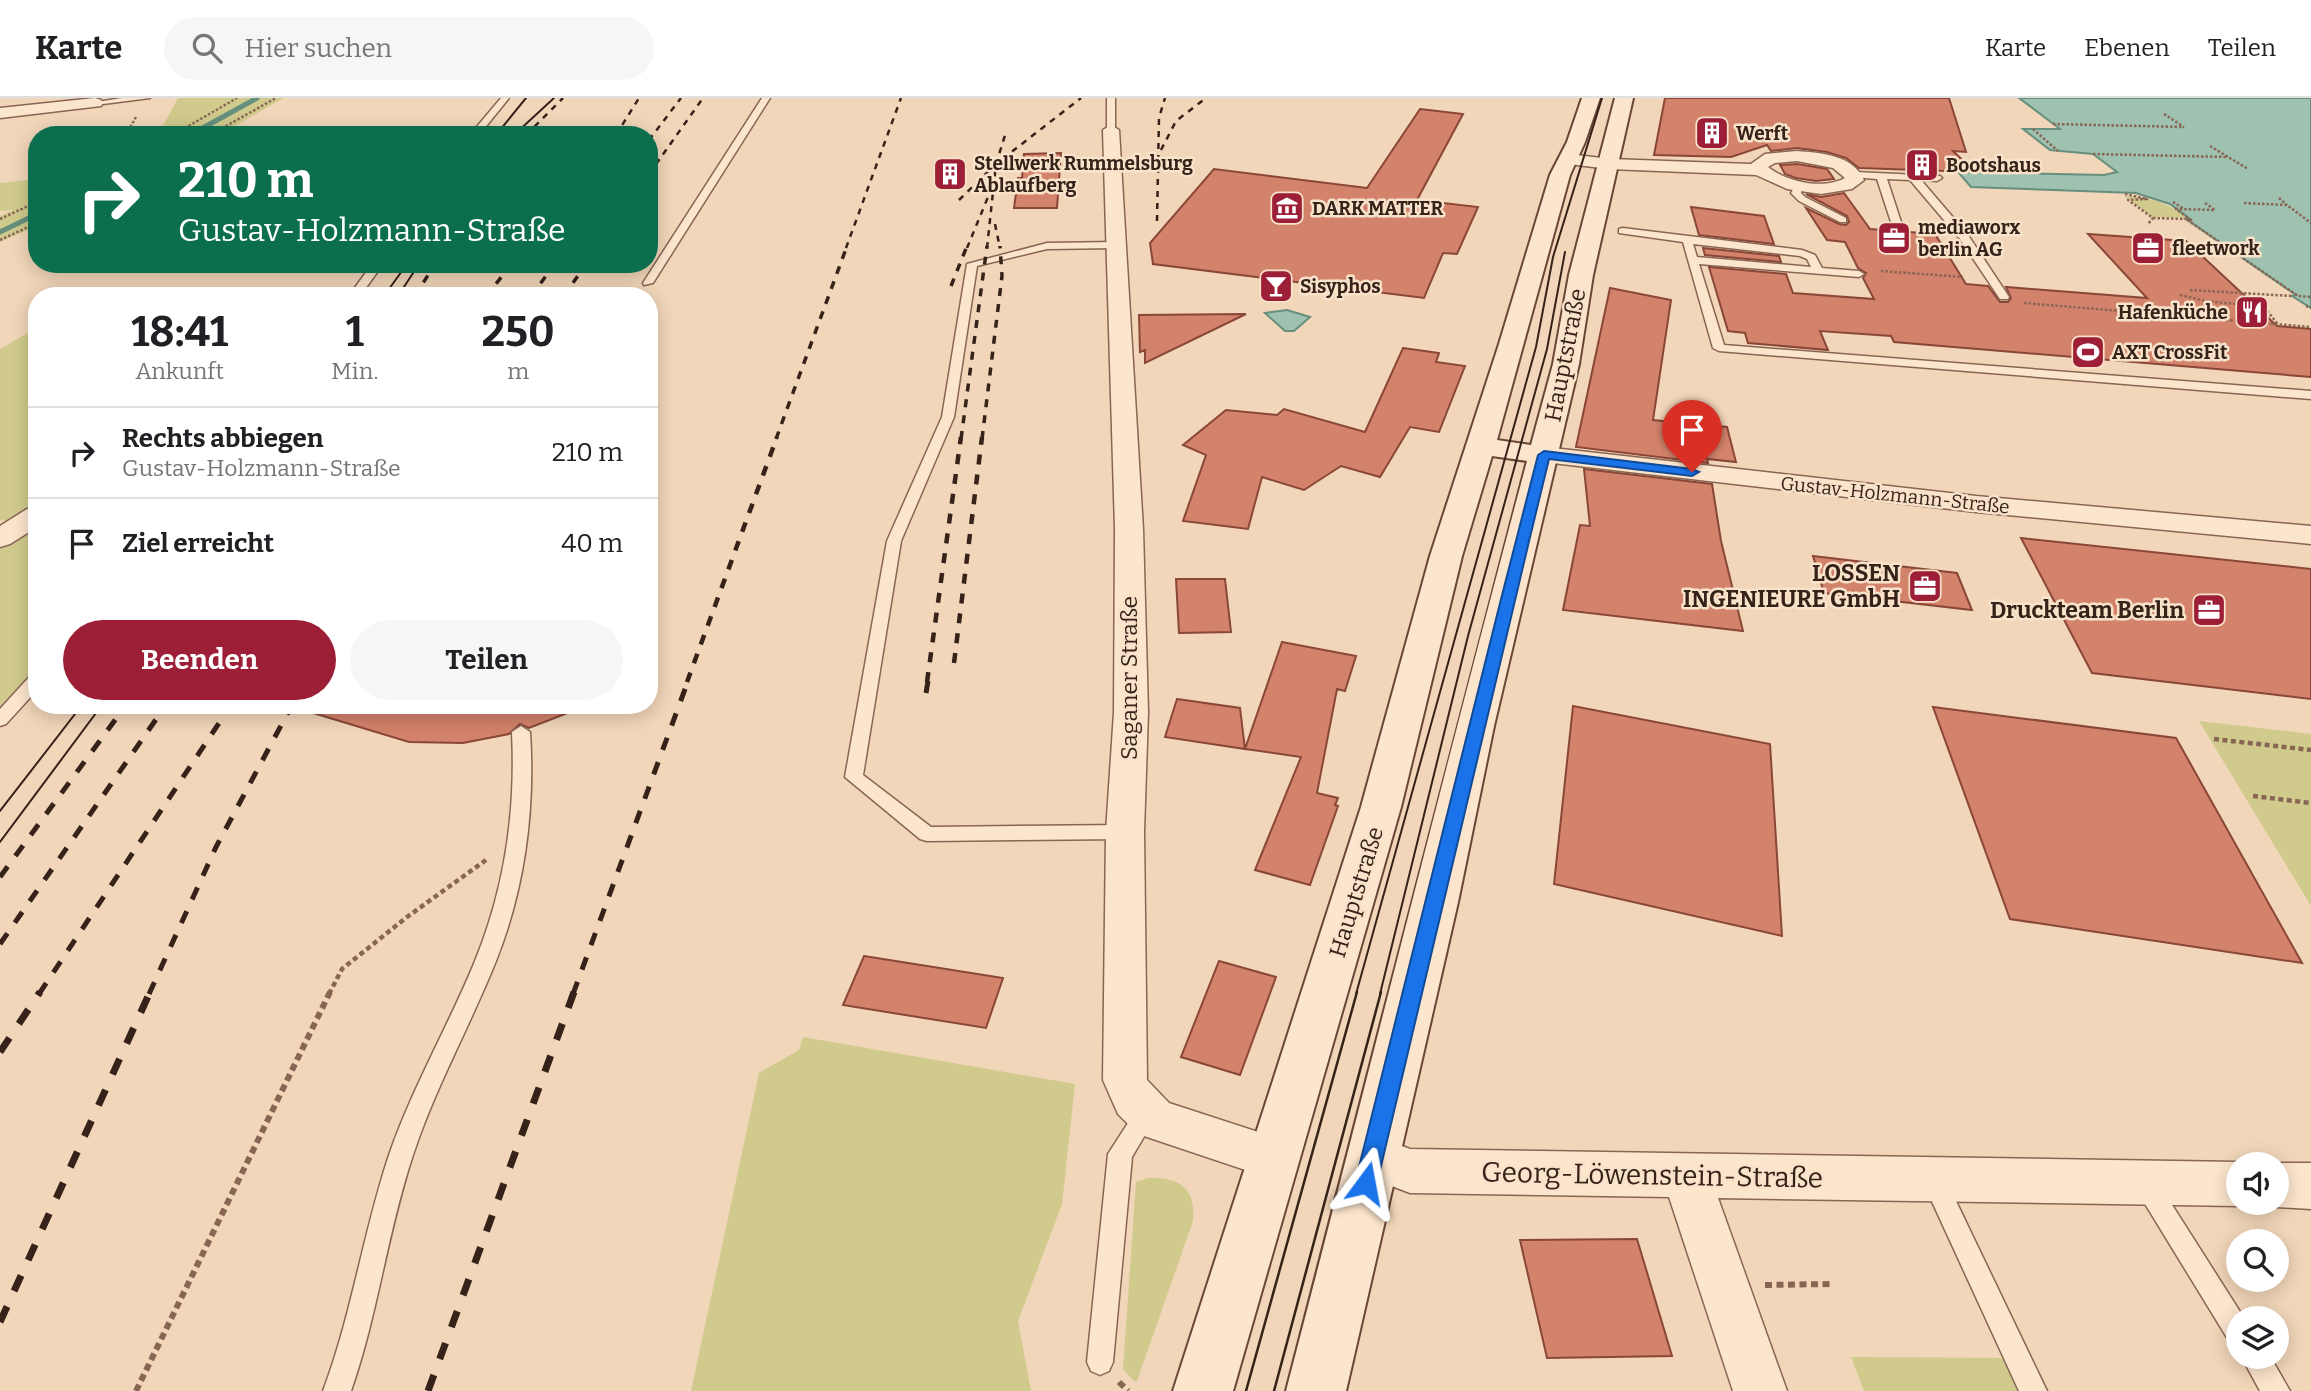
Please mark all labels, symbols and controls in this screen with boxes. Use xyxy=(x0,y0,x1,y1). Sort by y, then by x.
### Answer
search box xyxy=(164,17,654,80)
text: Karte xyxy=(35,28,122,68)
icon: search xyxy=(188,29,226,67)
text: Hier suchen xyxy=(244,33,392,64)
text: Karte xyxy=(1985,34,2046,62)
text: Ebenen xyxy=(2084,34,2170,62)
text: Teilen xyxy=(2208,34,2276,62)
building icon: Werft xyxy=(1693,114,1731,152)
place label: Werft xyxy=(1736,122,1789,145)
building icon: Bootshaus xyxy=(1903,146,1941,184)
text: 210 m xyxy=(178,151,313,210)
place label: Stellwerk Rummelsburg Ablaufberg xyxy=(974,152,1193,197)
icon: right xyxy=(63,154,154,245)
place label: Bootshaus xyxy=(1946,154,2041,177)
building icon: Stellwerk Rummelsburg Ablaufberg xyxy=(931,155,969,193)
museum icon: DARK MATTER xyxy=(1268,189,1306,227)
place label: DARK MATTER xyxy=(1312,197,1444,220)
text: Gustav-Holzmann-Straße xyxy=(178,211,566,249)
place label: mediaworx berlin AG xyxy=(1918,216,2020,261)
office icon: mediaworx berlin AG xyxy=(1875,219,1913,257)
office icon: fleetwork xyxy=(2129,229,2167,267)
place label: fleetwork xyxy=(2172,237,2260,260)
bar icon: Sisyphos xyxy=(1257,267,1295,305)
place label: Sisyphos xyxy=(1300,275,1381,298)
street label: Hauptstraße xyxy=(1538,286,1592,424)
restaurant icon: Hafenküche xyxy=(2233,293,2271,331)
place label: Hafenküche xyxy=(2118,301,2228,324)
text: 18:41 xyxy=(131,307,228,357)
text: 1 xyxy=(346,307,364,357)
text: 250 xyxy=(481,307,555,357)
sports icon: AXT CrossFit xyxy=(2069,333,2107,371)
place label: AXT CrossFit xyxy=(2112,341,2228,364)
text: Ankunft xyxy=(135,357,224,385)
text: Min. xyxy=(331,357,378,385)
text: m xyxy=(507,357,529,385)
pin xyxy=(1662,400,1722,472)
icon: arrive xyxy=(1673,411,1711,449)
text: Rechts abbiegen xyxy=(122,423,324,454)
icon: right xyxy=(63,434,101,472)
text: 210 m xyxy=(552,437,623,468)
text: Gustav-Holzmann-Straße xyxy=(122,454,401,482)
street label: Gustav-Holzmann-Straße xyxy=(1779,472,2011,518)
icon: arrive xyxy=(63,525,101,563)
text: Ziel erreicht xyxy=(122,528,274,559)
text: 40 m xyxy=(561,528,623,559)
place label: LOSSEN INGENIEURE GmbH xyxy=(1683,559,1900,613)
office icon: LOSSEN INGENIEURE GmbH xyxy=(1906,567,1944,605)
office icon: Druckteam Berlin xyxy=(2190,591,2228,629)
street label: Saganer Straße xyxy=(1115,596,1143,760)
place label: Druckteam Berlin xyxy=(1990,596,2184,624)
button: Beenden xyxy=(63,620,336,700)
button: Teilen xyxy=(350,620,623,700)
street label: Hauptstraße xyxy=(1323,823,1389,961)
position arrow xyxy=(1329,1146,1403,1220)
map controls xyxy=(2226,1152,2289,1369)
button: sound xyxy=(2226,1152,2289,1215)
street label: Georg-Löwenstein-Straße xyxy=(1481,1156,1823,1194)
button: search xyxy=(2226,1229,2289,1292)
button: layers xyxy=(2226,1306,2289,1369)

